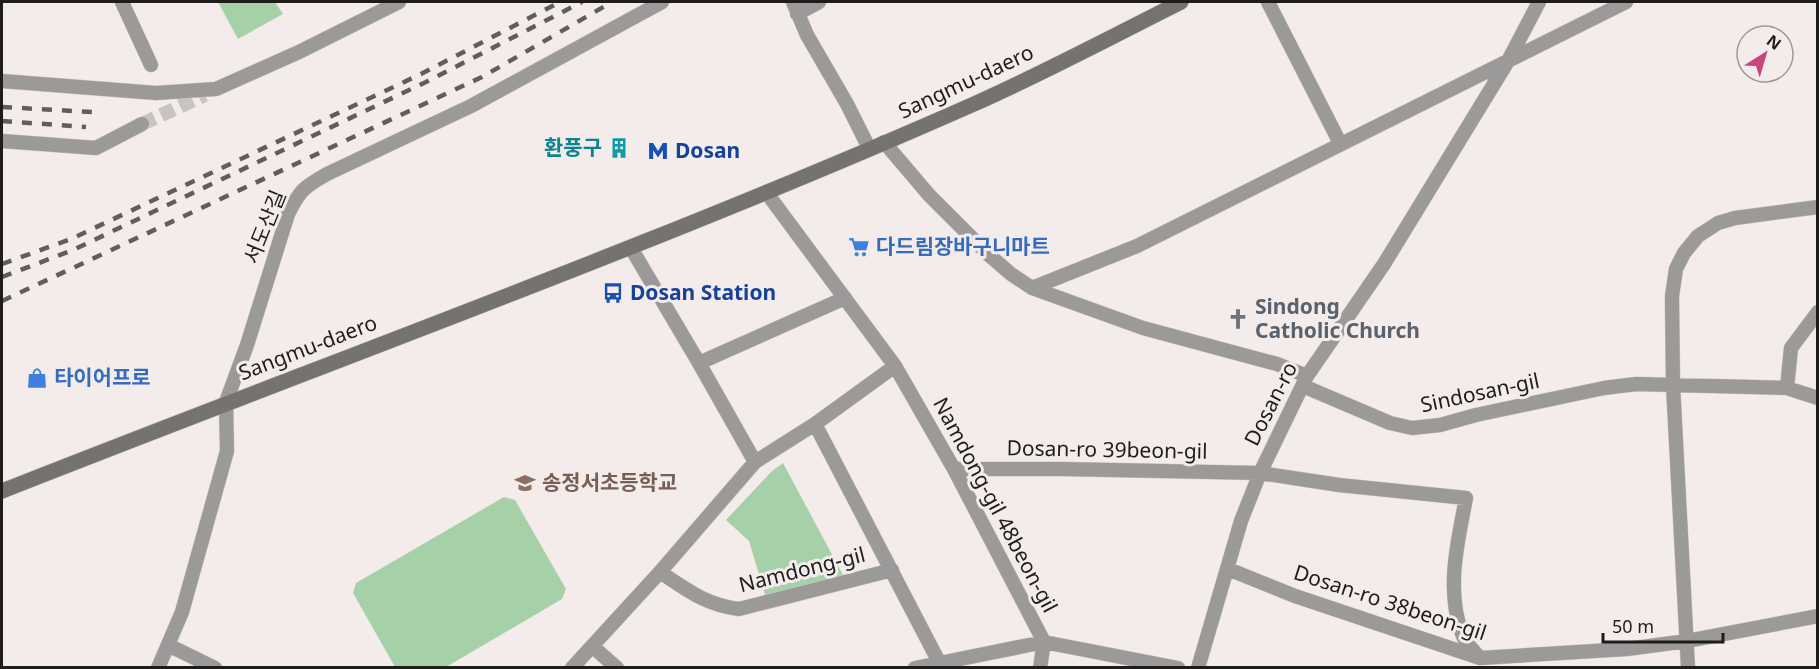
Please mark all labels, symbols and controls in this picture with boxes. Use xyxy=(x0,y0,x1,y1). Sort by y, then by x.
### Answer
north arrow xyxy=(1735,24,1795,84)
text: N xyxy=(1762,29,1786,55)
street label: Sangmu-daero xyxy=(893,38,1038,125)
place label: 환풍구 xyxy=(544,133,602,161)
building icon: 환풍구 xyxy=(607,136,631,160)
place label: Dosan xyxy=(675,136,740,164)
metro station icon: Dosan xyxy=(646,139,670,163)
street label: 서도산길 xyxy=(237,186,292,268)
place label: 다드림장바구니마트 xyxy=(876,232,1050,260)
supermarket icon: 다드림장바구니마트 xyxy=(847,235,871,259)
place label: Dosan Station xyxy=(630,278,776,306)
bus stop icon: Dosan Station xyxy=(601,281,625,305)
place label: Sindong Catholic Church xyxy=(1255,292,1420,344)
church icon: Sindong Catholic Church xyxy=(1226,307,1250,331)
street label: Sangmu-daero xyxy=(234,308,381,386)
street label: Dosan-ro xyxy=(1237,357,1303,450)
place label: 타이어프로 xyxy=(54,363,151,391)
shop icon: 타이어프로 xyxy=(25,366,49,390)
street label: Sindosan-gil xyxy=(1418,366,1542,418)
street label: Namdong-gil 48beon-gil xyxy=(927,392,1065,617)
street label: Dosan-ro 39beon-gil xyxy=(1006,433,1208,465)
place label: 송정서초등학교 xyxy=(542,468,677,496)
school or university icon: 송정서초등학교 xyxy=(513,471,537,495)
street label: Namdong-gil xyxy=(736,540,868,598)
street label: Dosan-ro 38beon-gil xyxy=(1290,558,1490,646)
scale bar xyxy=(1603,606,1723,644)
text: 50 m xyxy=(1612,614,1654,638)

